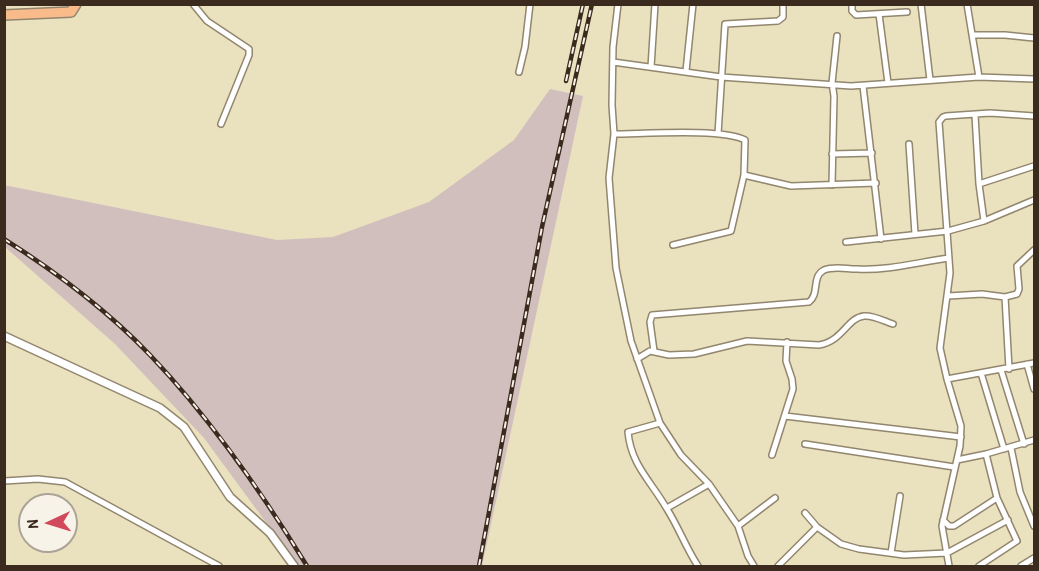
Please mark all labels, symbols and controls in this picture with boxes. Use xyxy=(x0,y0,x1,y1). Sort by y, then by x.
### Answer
north arrow xyxy=(18,493,78,553)
text: N xyxy=(21,519,43,529)

